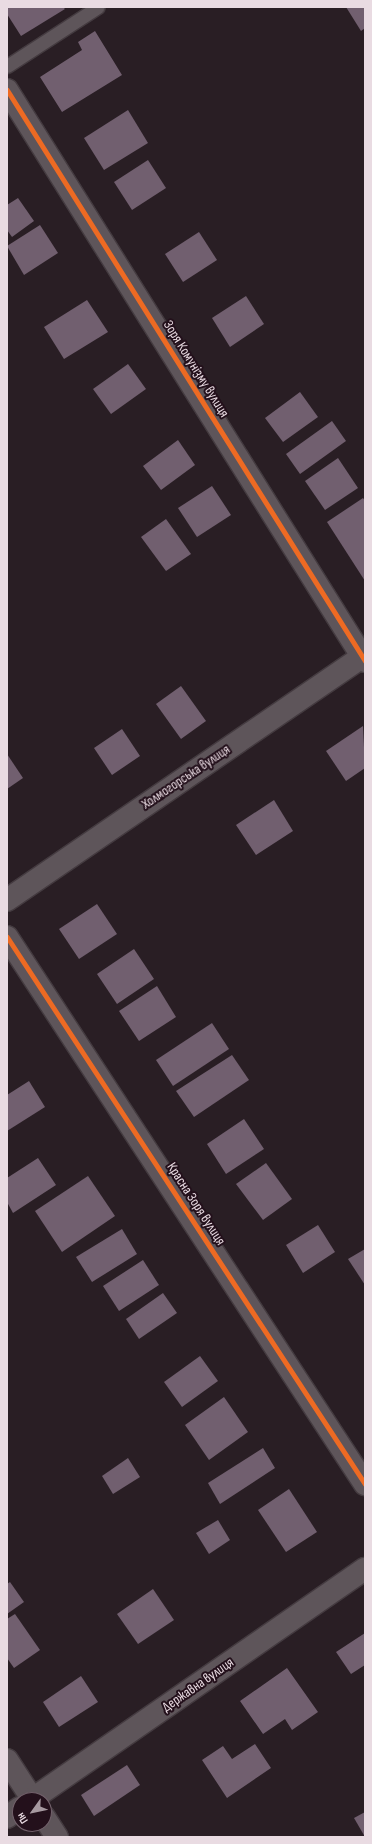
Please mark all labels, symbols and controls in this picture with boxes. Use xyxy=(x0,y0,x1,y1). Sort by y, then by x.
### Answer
street label: Зоря Комунізму вулиця xyxy=(159,318,233,420)
street label: Холмогорська вулиця xyxy=(139,741,233,813)
street label: Красна Зоря вулиця xyxy=(163,1160,229,1248)
street label: Державна вулиця xyxy=(159,1654,237,1716)
north arrow xyxy=(12,1792,52,1832)
text: Пн xyxy=(14,1810,31,1826)

